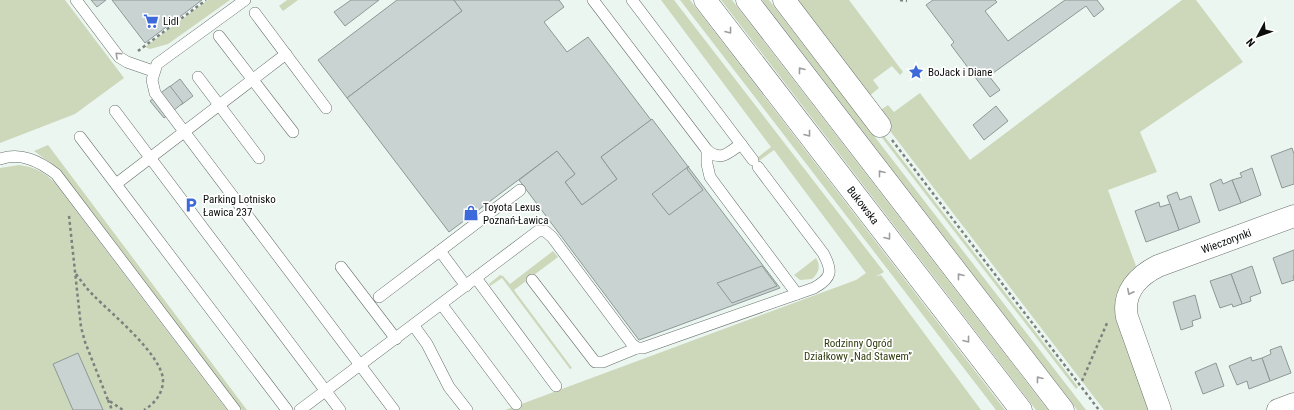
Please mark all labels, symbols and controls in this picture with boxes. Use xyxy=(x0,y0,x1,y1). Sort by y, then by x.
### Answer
supermarket icon: Lidl xyxy=(142,12,160,30)
place label: Lidl xyxy=(163,15,179,28)
north arrow xyxy=(1238,16,1278,56)
one-way arrow xyxy=(724,26,731,33)
text: N xyxy=(1244,35,1258,49)
one-way arrow xyxy=(115,52,123,60)
place icon: BoJack i Diane xyxy=(907,63,925,81)
place label: BoJack i Diane xyxy=(928,66,992,79)
one-way arrow xyxy=(799,67,806,74)
one-way arrow xyxy=(804,129,811,136)
one-way arrow xyxy=(878,170,885,177)
street label: Bukowska xyxy=(844,184,882,227)
place label: Parking Lotnisko Ławica 237 xyxy=(203,193,276,219)
parking icon: Parking Lotnisko Ławica 237 xyxy=(182,196,200,214)
place label: Toyota Lexus Poznań-Ławica xyxy=(483,201,548,227)
shop icon: Toyota Lexus Poznań-Ławica xyxy=(462,204,480,222)
street label: Wieczorynki xyxy=(1199,226,1253,256)
one-way arrow xyxy=(883,232,890,239)
one-way arrow xyxy=(958,274,965,281)
one-way arrow xyxy=(1127,288,1135,295)
one-way arrow xyxy=(962,335,969,342)
park label: Rodzinny Ogród Działkowy „Nad Stawem” xyxy=(804,337,912,363)
one-way arrow xyxy=(1037,377,1044,384)

